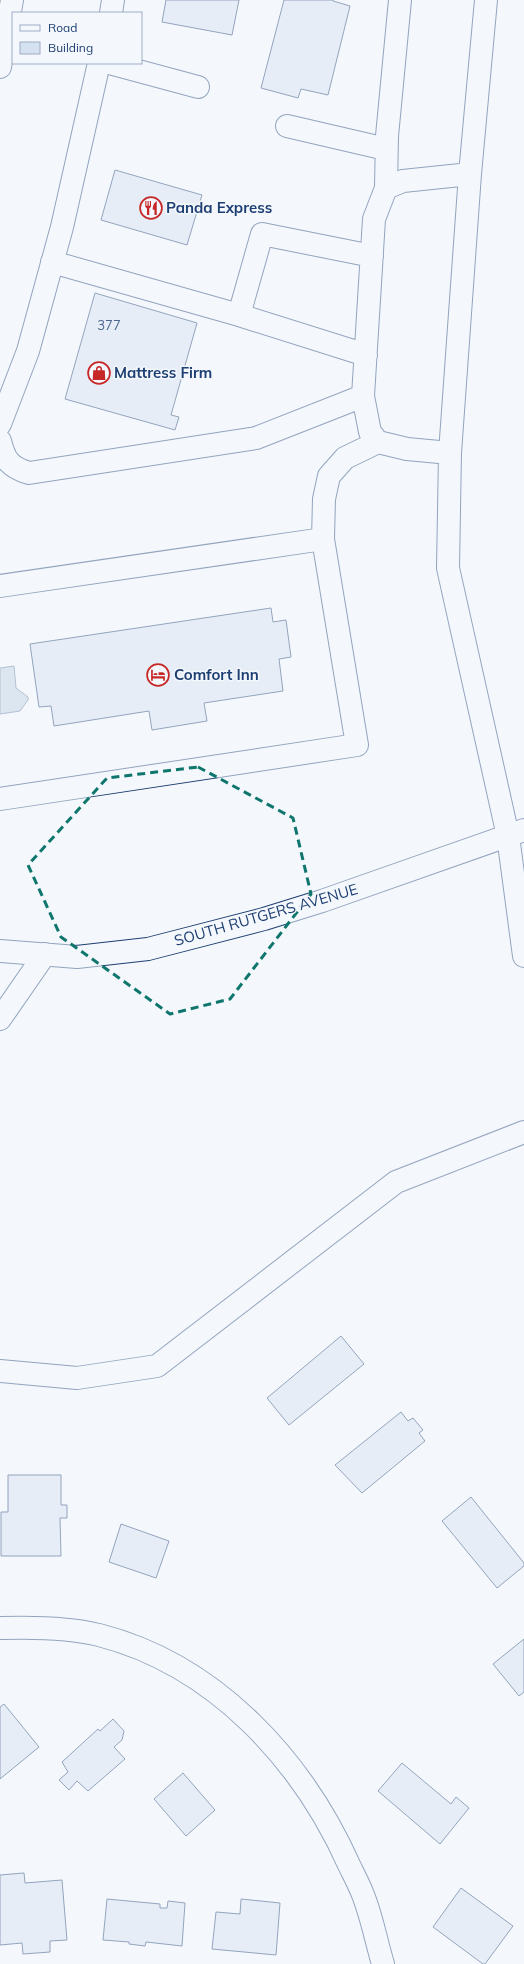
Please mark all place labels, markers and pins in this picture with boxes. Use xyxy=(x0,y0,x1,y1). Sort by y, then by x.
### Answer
restaurant icon: Panda Express xyxy=(138,195,164,221)
place label: Panda Express xyxy=(166,198,272,217)
shop icon: Mattress Firm xyxy=(86,360,112,386)
place label: Mattress Firm xyxy=(114,363,212,382)
hotel icon: Comfort Inn xyxy=(145,662,171,688)
place label: Comfort Inn xyxy=(174,665,259,684)

